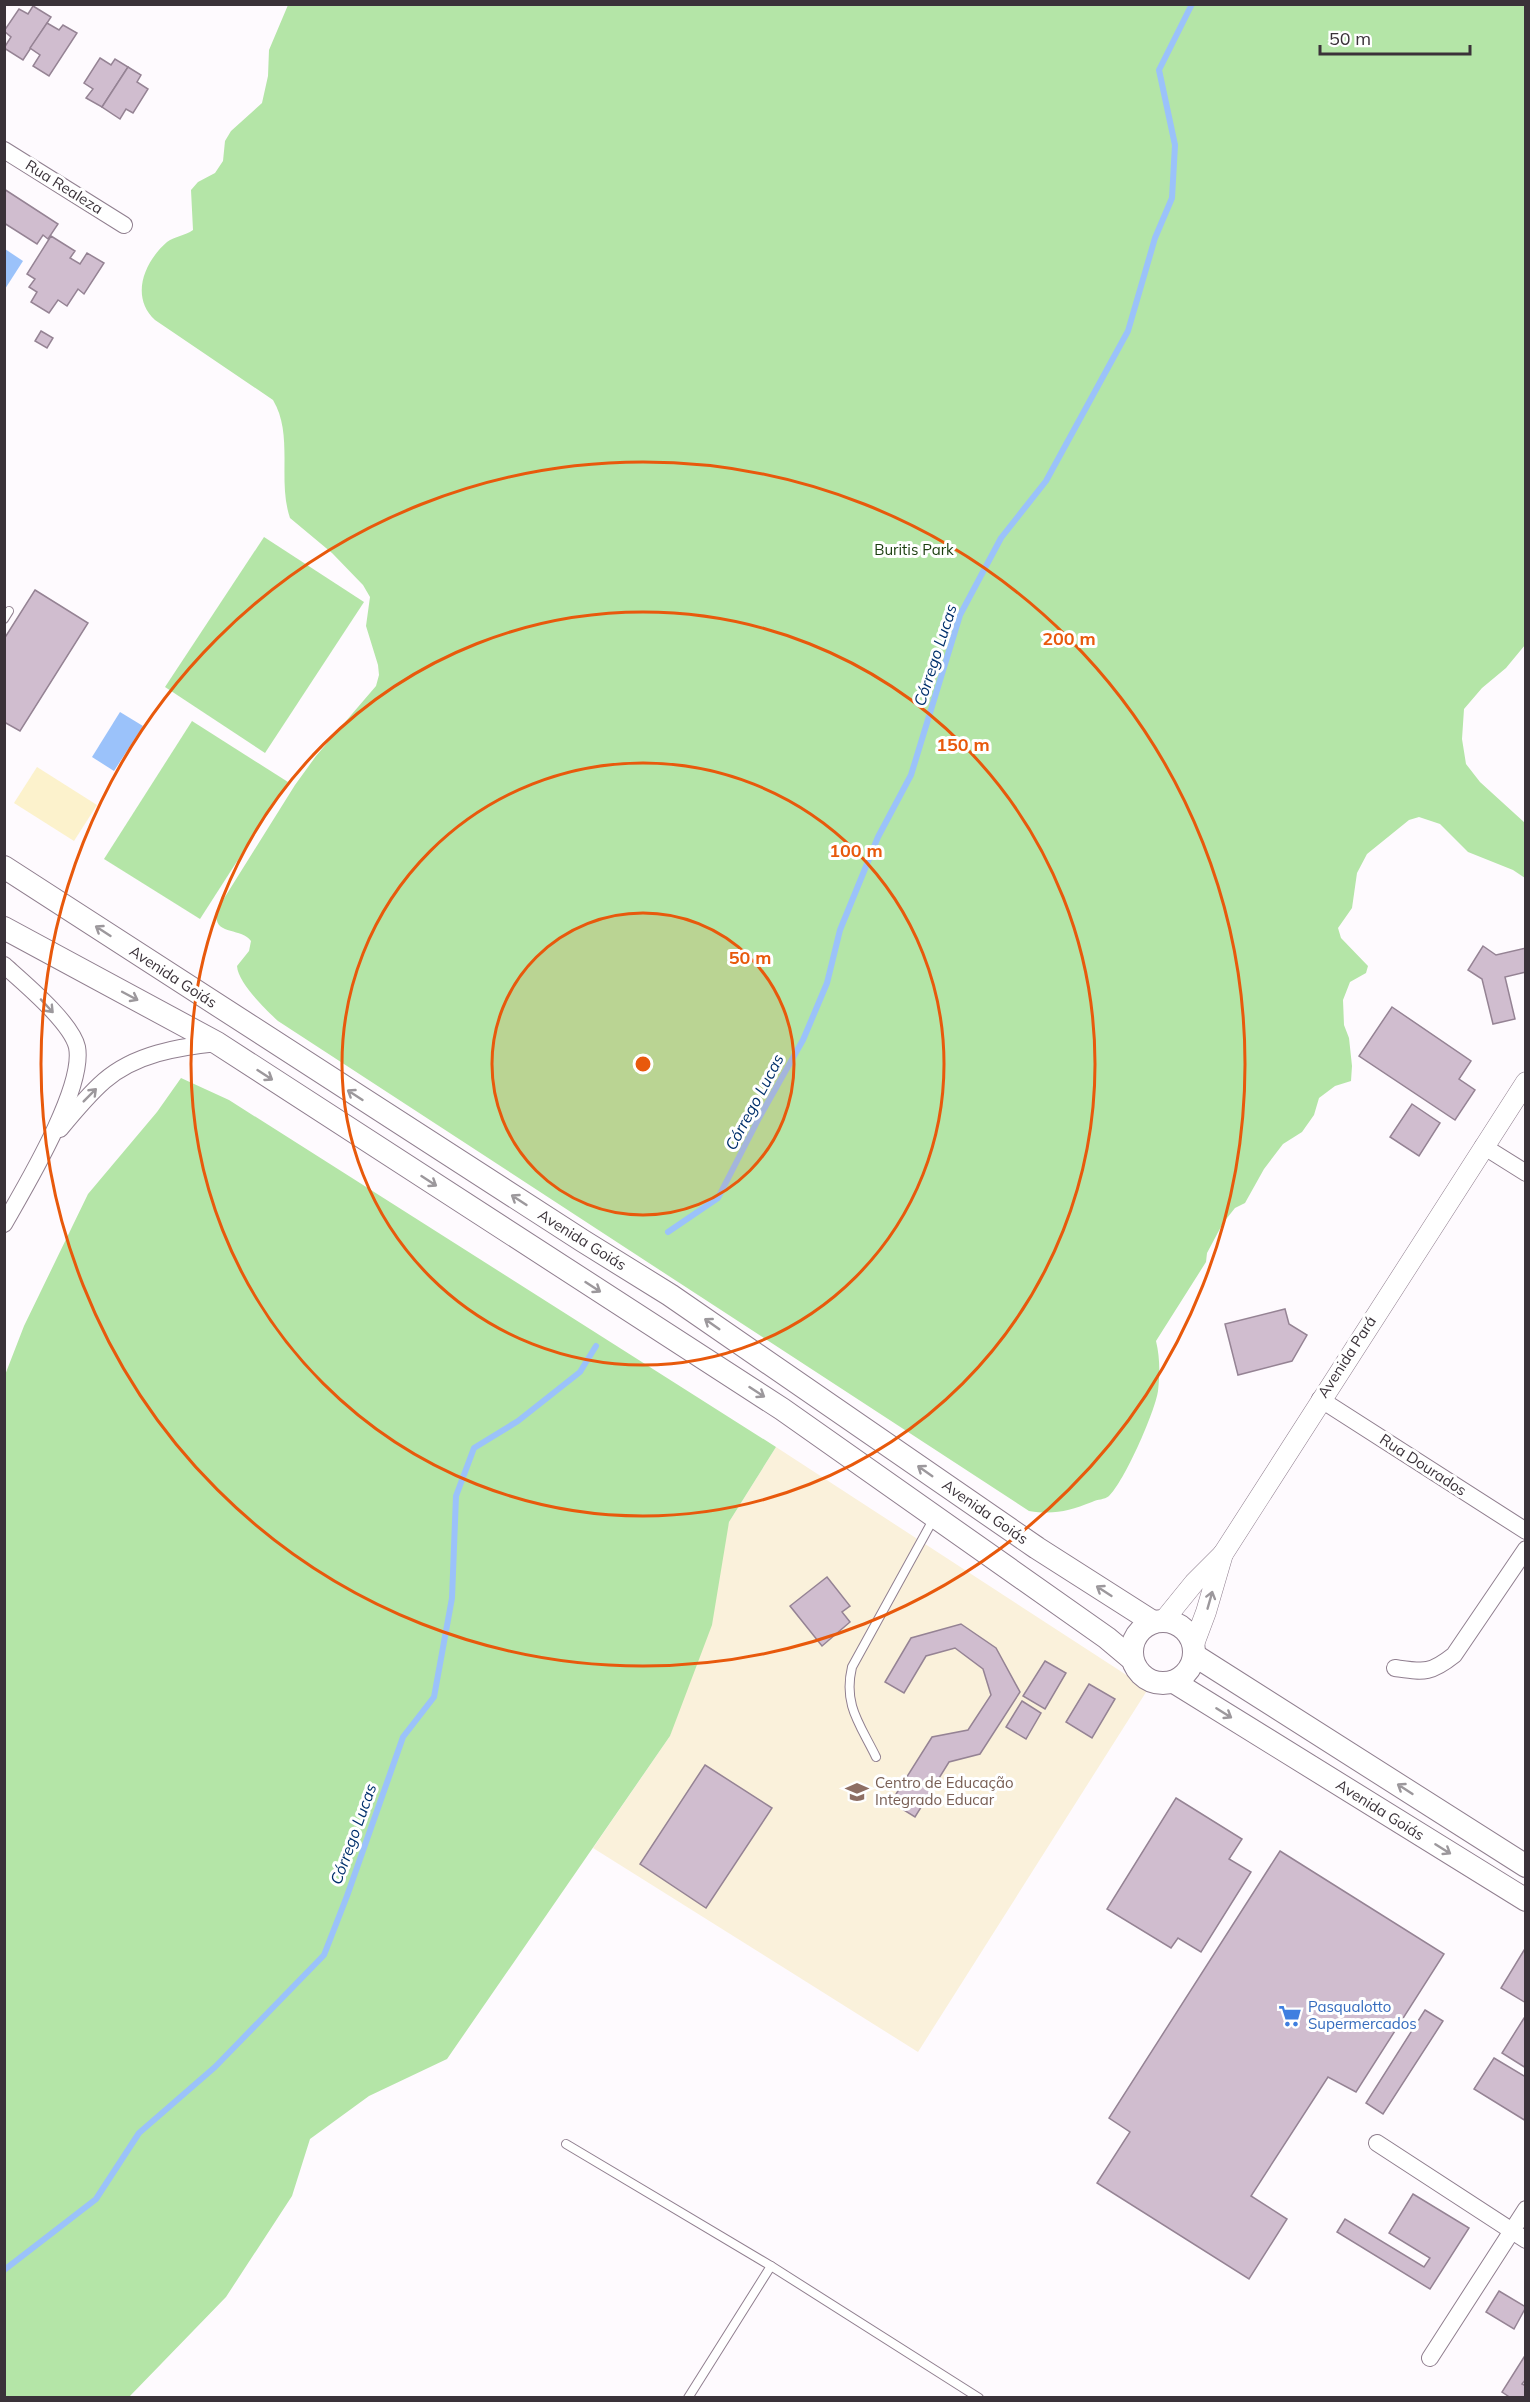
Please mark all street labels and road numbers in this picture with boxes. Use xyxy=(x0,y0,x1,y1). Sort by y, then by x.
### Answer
street label: Rua Realeza xyxy=(22,155,107,218)
street label: Avenida Goiás xyxy=(126,941,221,1012)
street label: Avenida Goiás xyxy=(535,1205,630,1274)
street label: Avenida Pará xyxy=(1313,1312,1380,1401)
street label: Rua Dourados xyxy=(1376,1429,1470,1500)
street label: Avenida Goiás xyxy=(939,1475,1032,1548)
street label: Avenida Goiás xyxy=(1333,1775,1428,1844)

